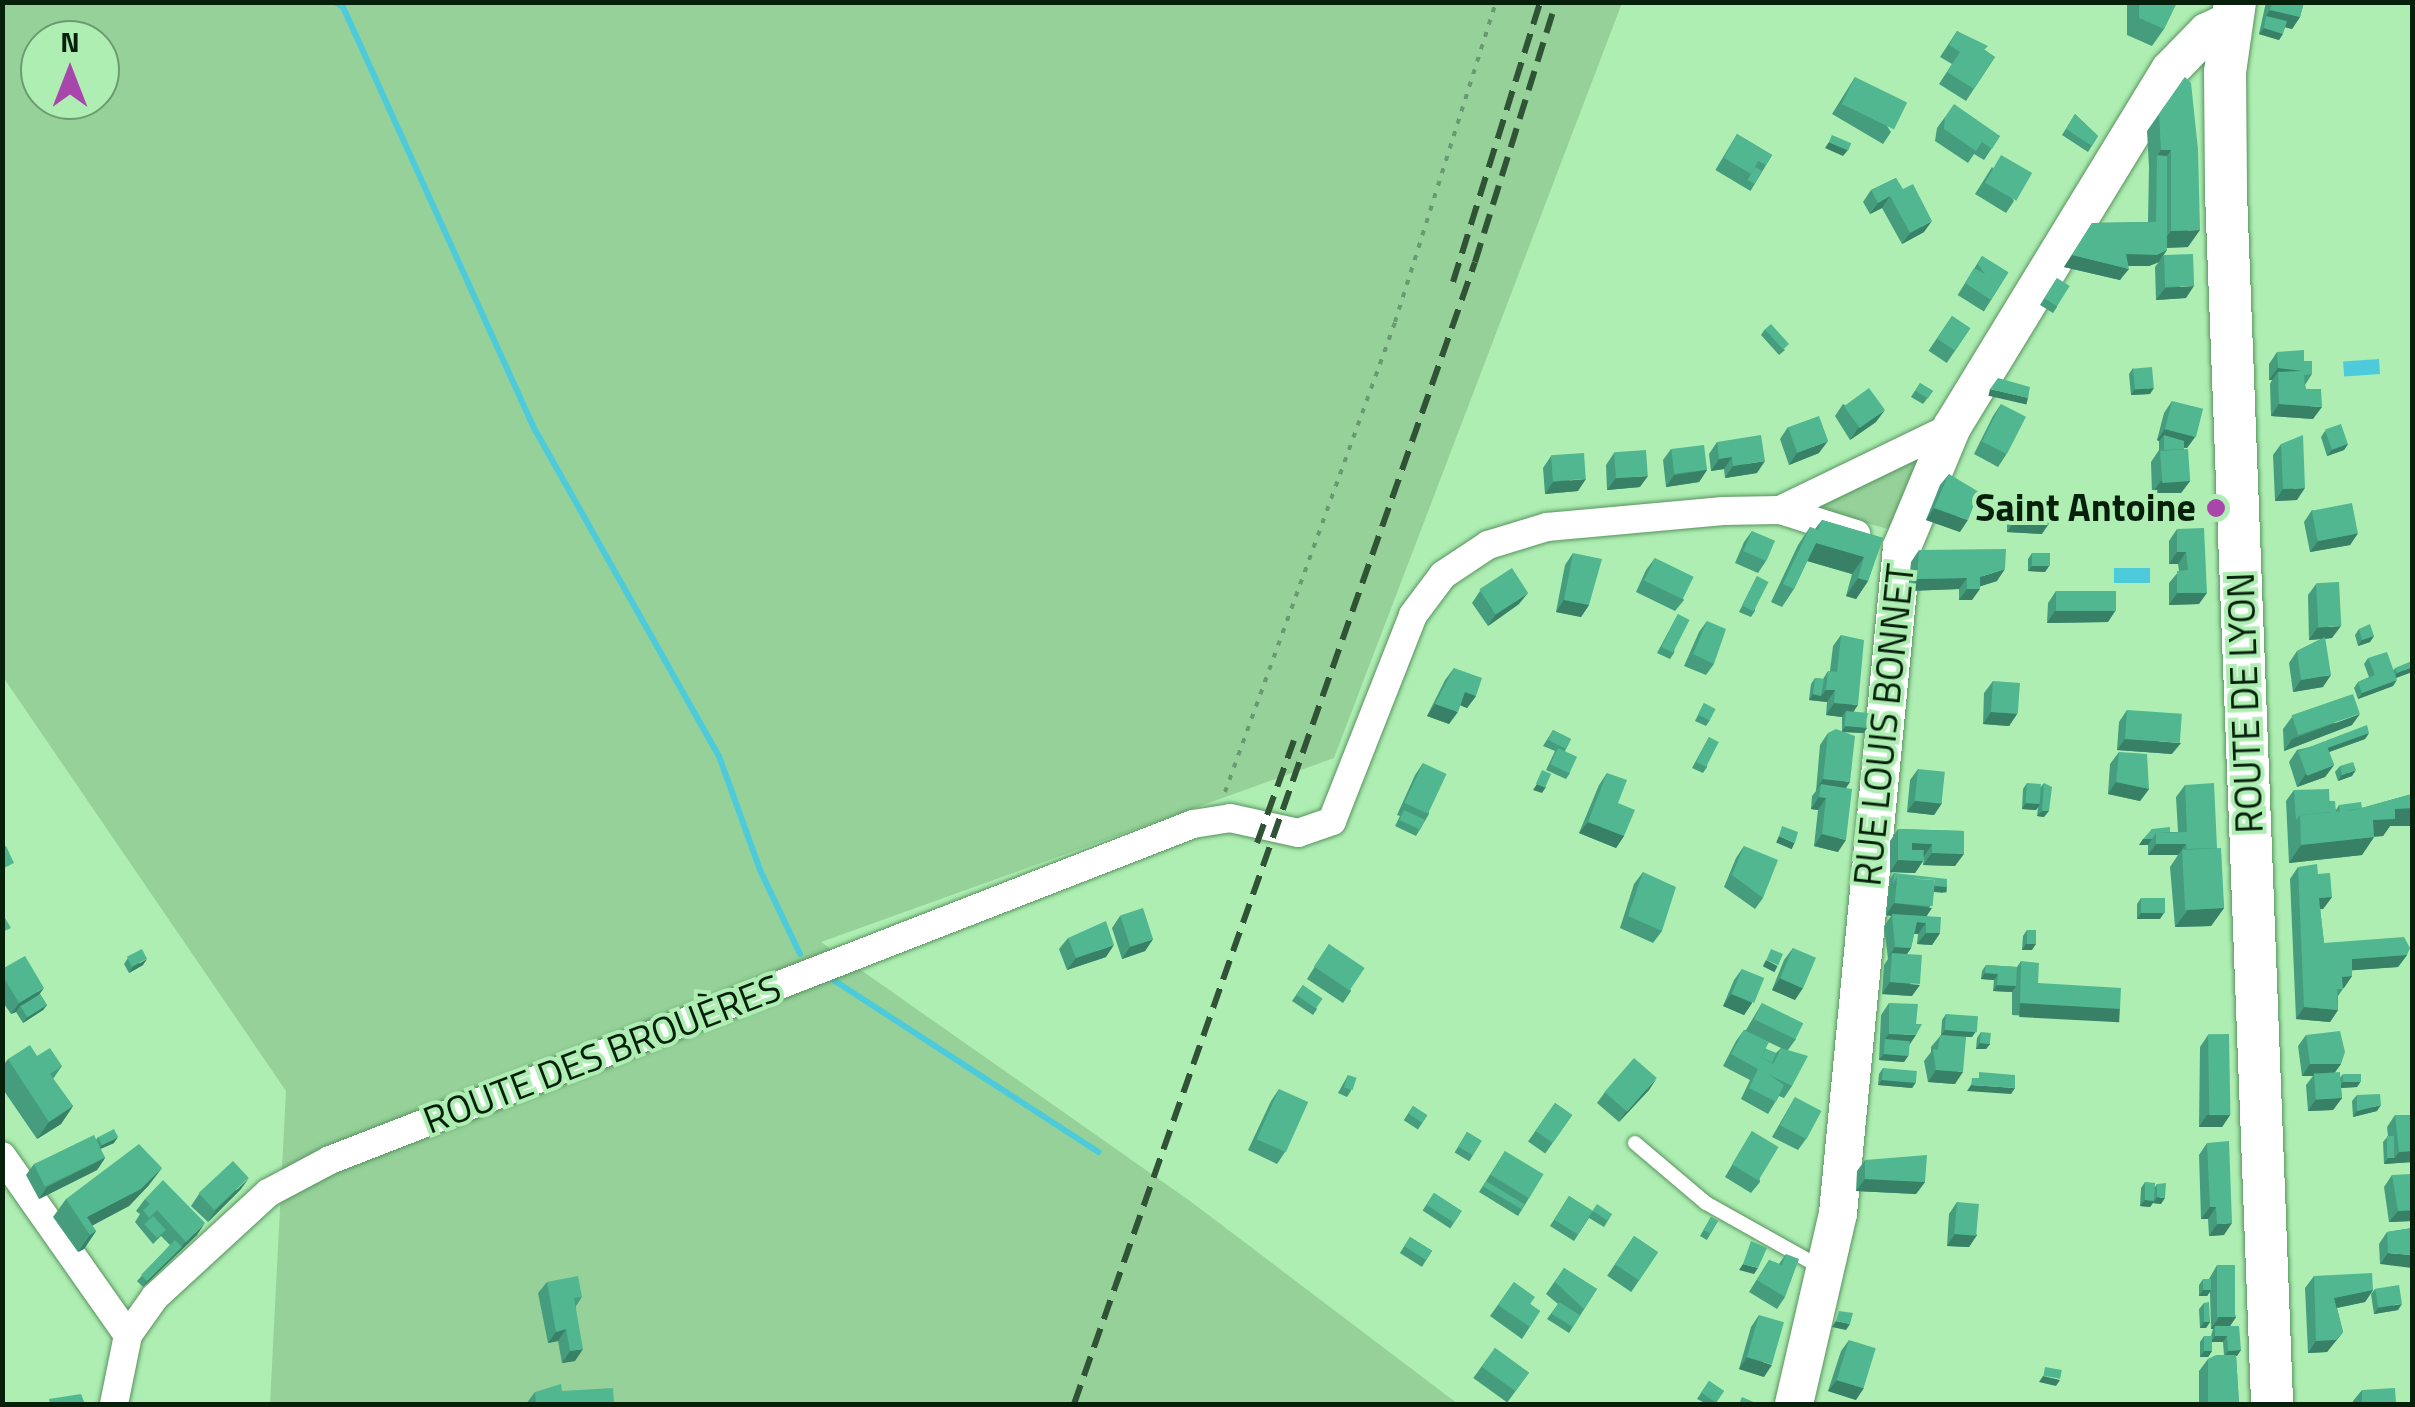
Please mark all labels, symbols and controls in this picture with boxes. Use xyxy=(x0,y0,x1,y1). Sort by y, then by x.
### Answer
north arrow xyxy=(20,20,120,120)
text: N xyxy=(60,20,80,63)
place label: Saint Antoine xyxy=(1975,485,2196,531)
marker: Saint Antoine xyxy=(2205,497,2227,519)
street label: RUE LOUIS BONNET xyxy=(1844,562,1924,888)
street label: ROUTE DE LYON xyxy=(2218,572,2272,834)
street label: ROUTE DES BROUÈRES xyxy=(417,965,787,1143)

